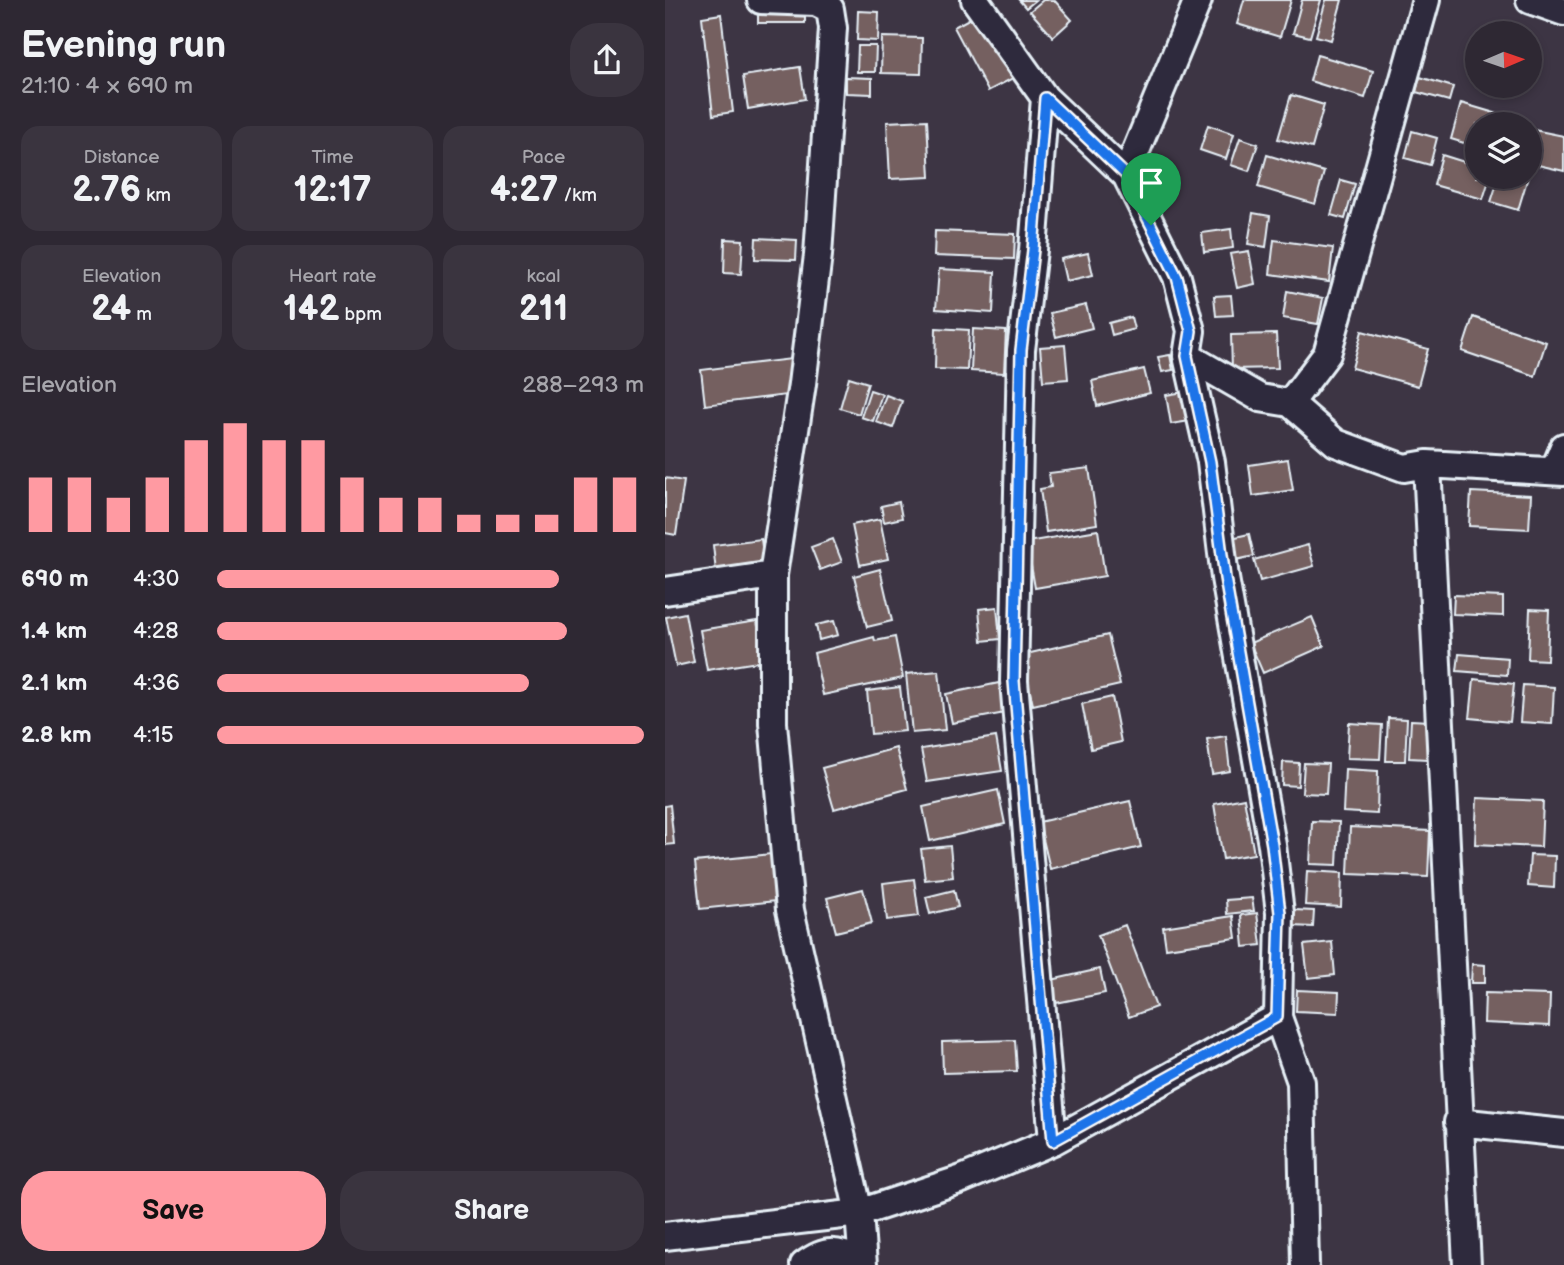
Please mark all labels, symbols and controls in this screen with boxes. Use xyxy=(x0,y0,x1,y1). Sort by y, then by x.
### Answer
north arrow xyxy=(1465,21,1542,98)
map controls xyxy=(1465,21,1542,189)
text: Evening run xyxy=(21,23,226,68)
button: share xyxy=(570,23,644,97)
text: 21:10 · 4 × 690 m xyxy=(21,72,193,100)
button: layers xyxy=(1465,112,1542,189)
text: Distance xyxy=(84,146,159,169)
text: Time xyxy=(311,146,354,169)
text: Pace xyxy=(522,146,565,169)
pin xyxy=(1121,153,1181,225)
icon: arrive xyxy=(1132,164,1170,202)
text: 2.76 xyxy=(72,169,141,212)
text: 12:17 xyxy=(293,169,372,212)
text: 4:27 xyxy=(490,169,558,212)
text: km xyxy=(141,184,171,207)
text: /km xyxy=(558,184,597,207)
text: Elevation xyxy=(82,265,161,288)
text: Heart rate xyxy=(289,265,376,288)
text: kcal xyxy=(526,265,561,288)
text: 24 xyxy=(91,288,131,331)
text: 142 xyxy=(283,288,339,331)
text: 211 xyxy=(519,288,568,331)
text: m xyxy=(131,303,152,326)
text: bpm xyxy=(339,303,382,326)
text: Elevation xyxy=(21,371,117,399)
text: 288–293 m xyxy=(522,371,644,399)
text: 690 m xyxy=(21,565,89,593)
text: 4:30 xyxy=(133,565,179,593)
text: 1.4 km xyxy=(21,617,87,645)
text: 4:28 xyxy=(133,617,179,645)
text: 2.1 km xyxy=(21,669,87,697)
text: 4:36 xyxy=(133,669,180,697)
text: 2.8 km xyxy=(21,721,92,749)
text: 4:15 xyxy=(133,721,174,749)
button: Save xyxy=(21,1171,326,1251)
button: Share xyxy=(340,1171,644,1251)

